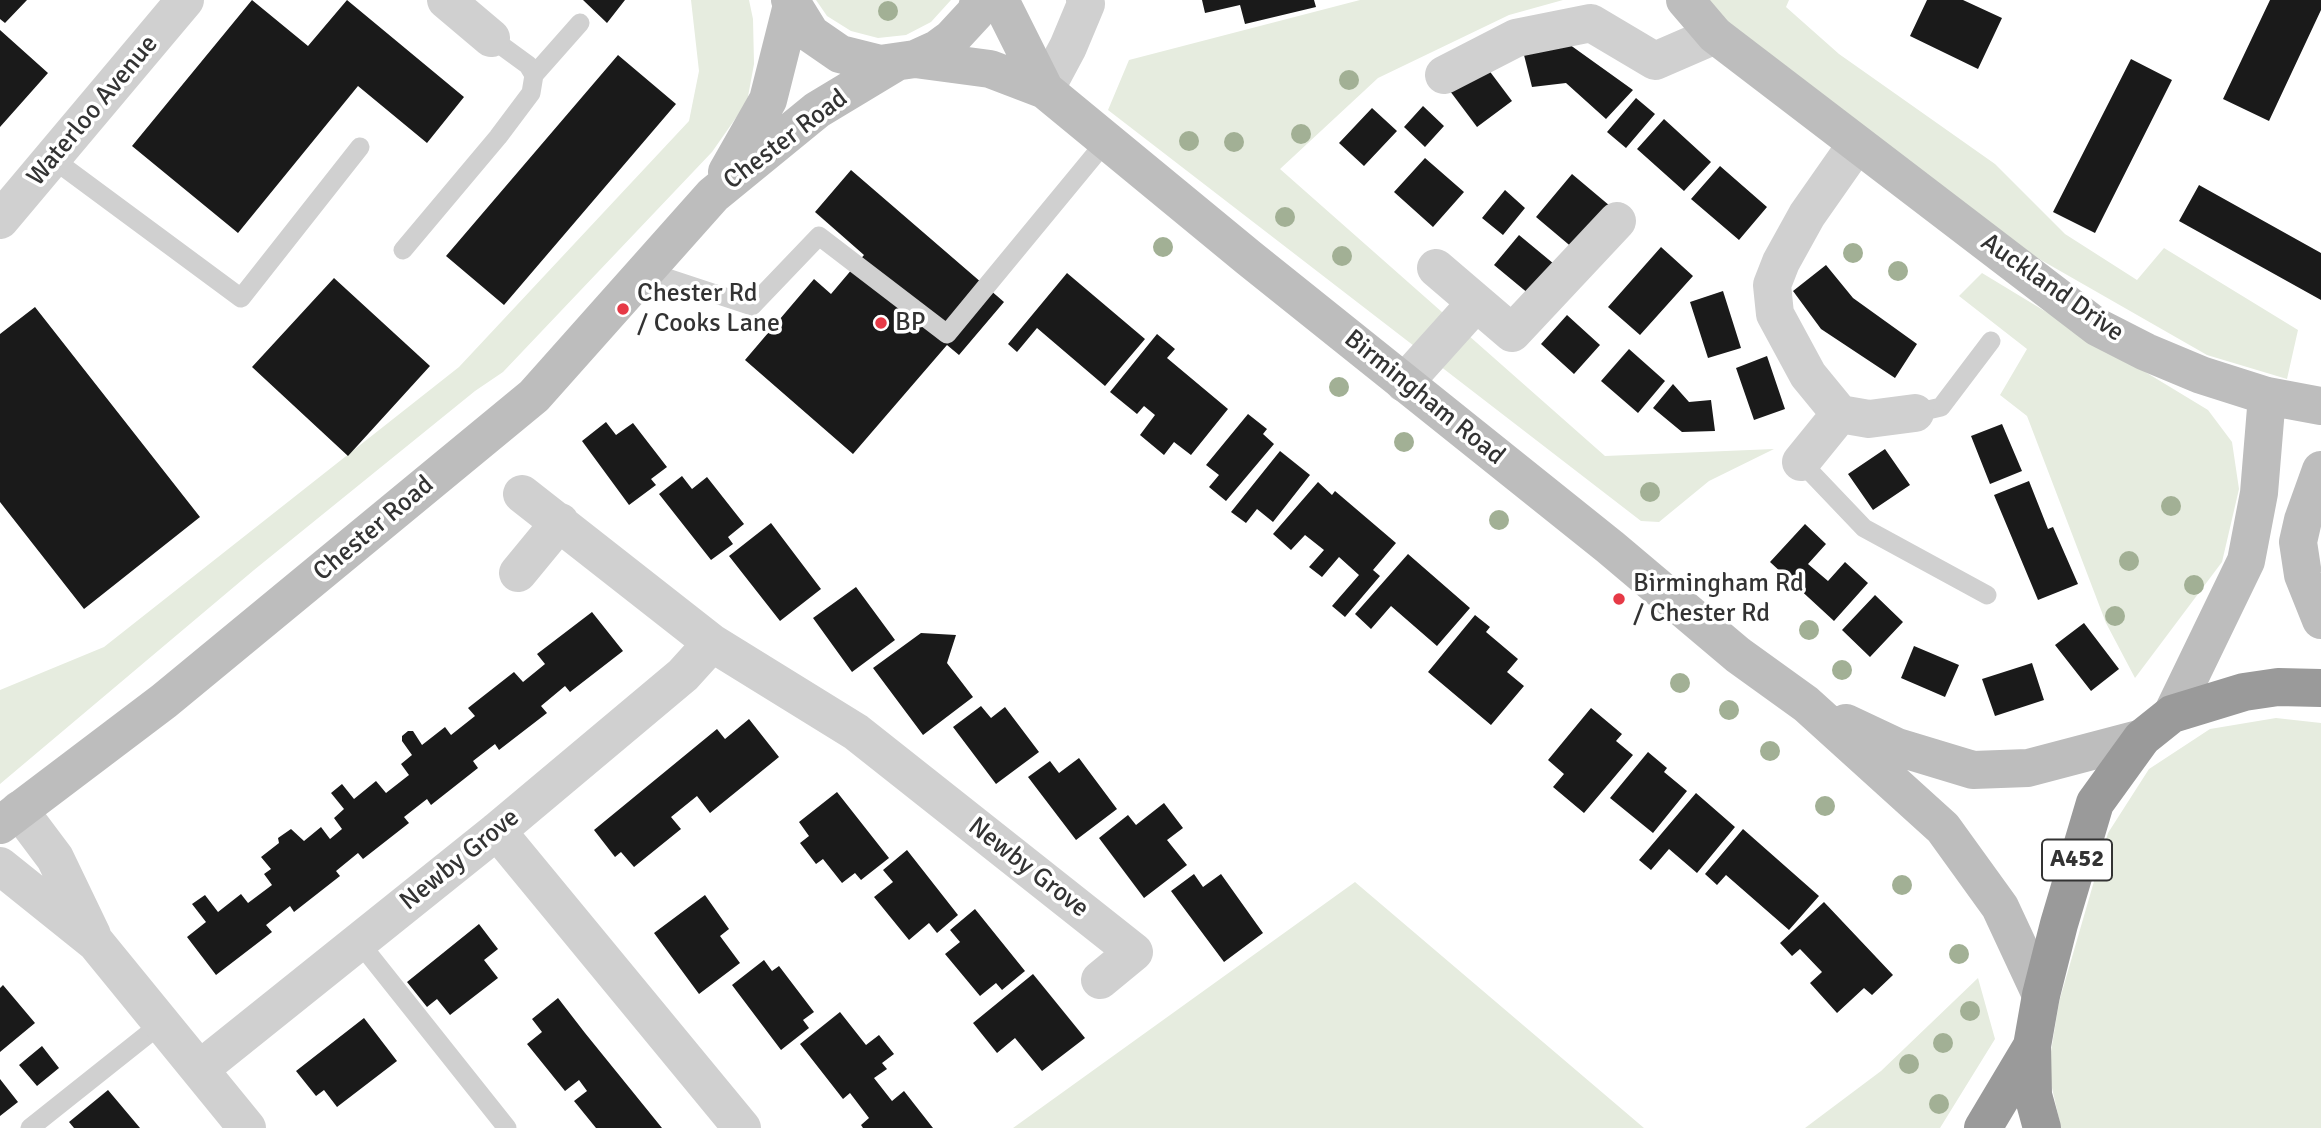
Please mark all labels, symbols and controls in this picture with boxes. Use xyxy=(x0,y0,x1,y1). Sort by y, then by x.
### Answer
street label: Waterloo Avenue xyxy=(21,29,165,193)
street label: Chester Road xyxy=(718,83,854,197)
street label: Auckland Drive xyxy=(1974,227,2130,349)
place label: Chester Rd / Cooks Lane xyxy=(637,278,780,340)
marker: Chester Rd / Cooks Lane xyxy=(615,301,631,317)
place label: BP xyxy=(895,307,925,339)
marker: BP xyxy=(873,315,889,331)
street label: Birmingham Road xyxy=(1337,324,1511,472)
street label: Chester Road xyxy=(308,470,440,588)
place label: Birmingham Rd / Chester Rd xyxy=(1633,568,1804,630)
marker: Birmingham Rd / Chester Rd xyxy=(1611,591,1627,607)
street label: Newby Grove xyxy=(394,802,526,918)
street label: Newby Grove xyxy=(962,811,1094,925)
road number: A452 xyxy=(2042,840,2112,880)

